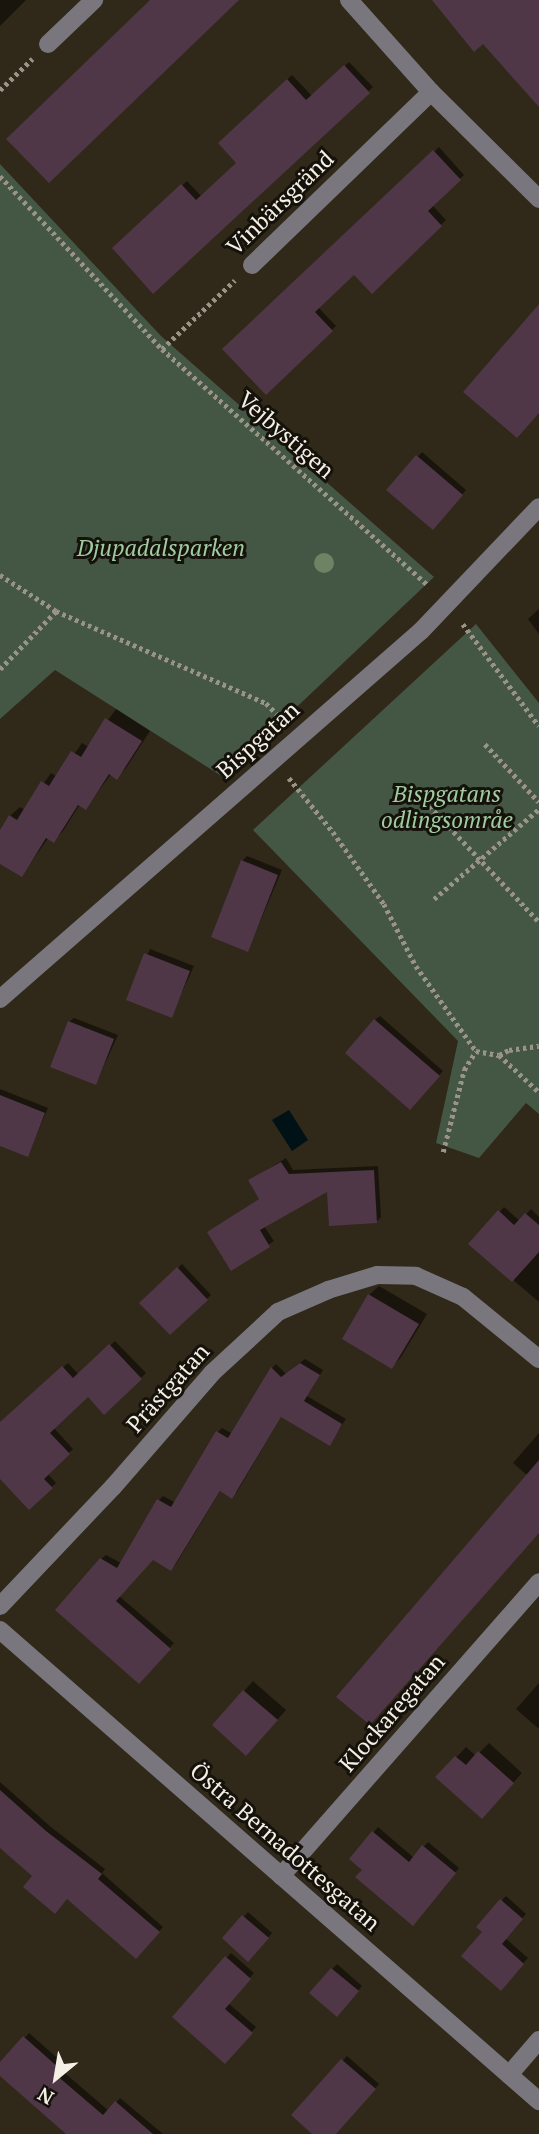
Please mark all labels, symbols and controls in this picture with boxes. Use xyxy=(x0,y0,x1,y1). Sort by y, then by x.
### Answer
street label: Vinbärsgränd xyxy=(221,145,339,261)
street label: Vejbystigen xyxy=(232,386,340,484)
park label: Djupadalsparken xyxy=(77,534,245,562)
street label: Bispgatan xyxy=(211,696,305,784)
park label: Bispgatans odlingsområe xyxy=(381,780,513,834)
street label: Prästgatan xyxy=(121,1338,215,1438)
street label: Klockaregatan xyxy=(333,1649,451,1777)
street label: Östra Bernadottesgatan xyxy=(184,1757,386,1937)
north arrow xyxy=(21,2043,91,2113)
text: N xyxy=(33,2082,58,2111)

